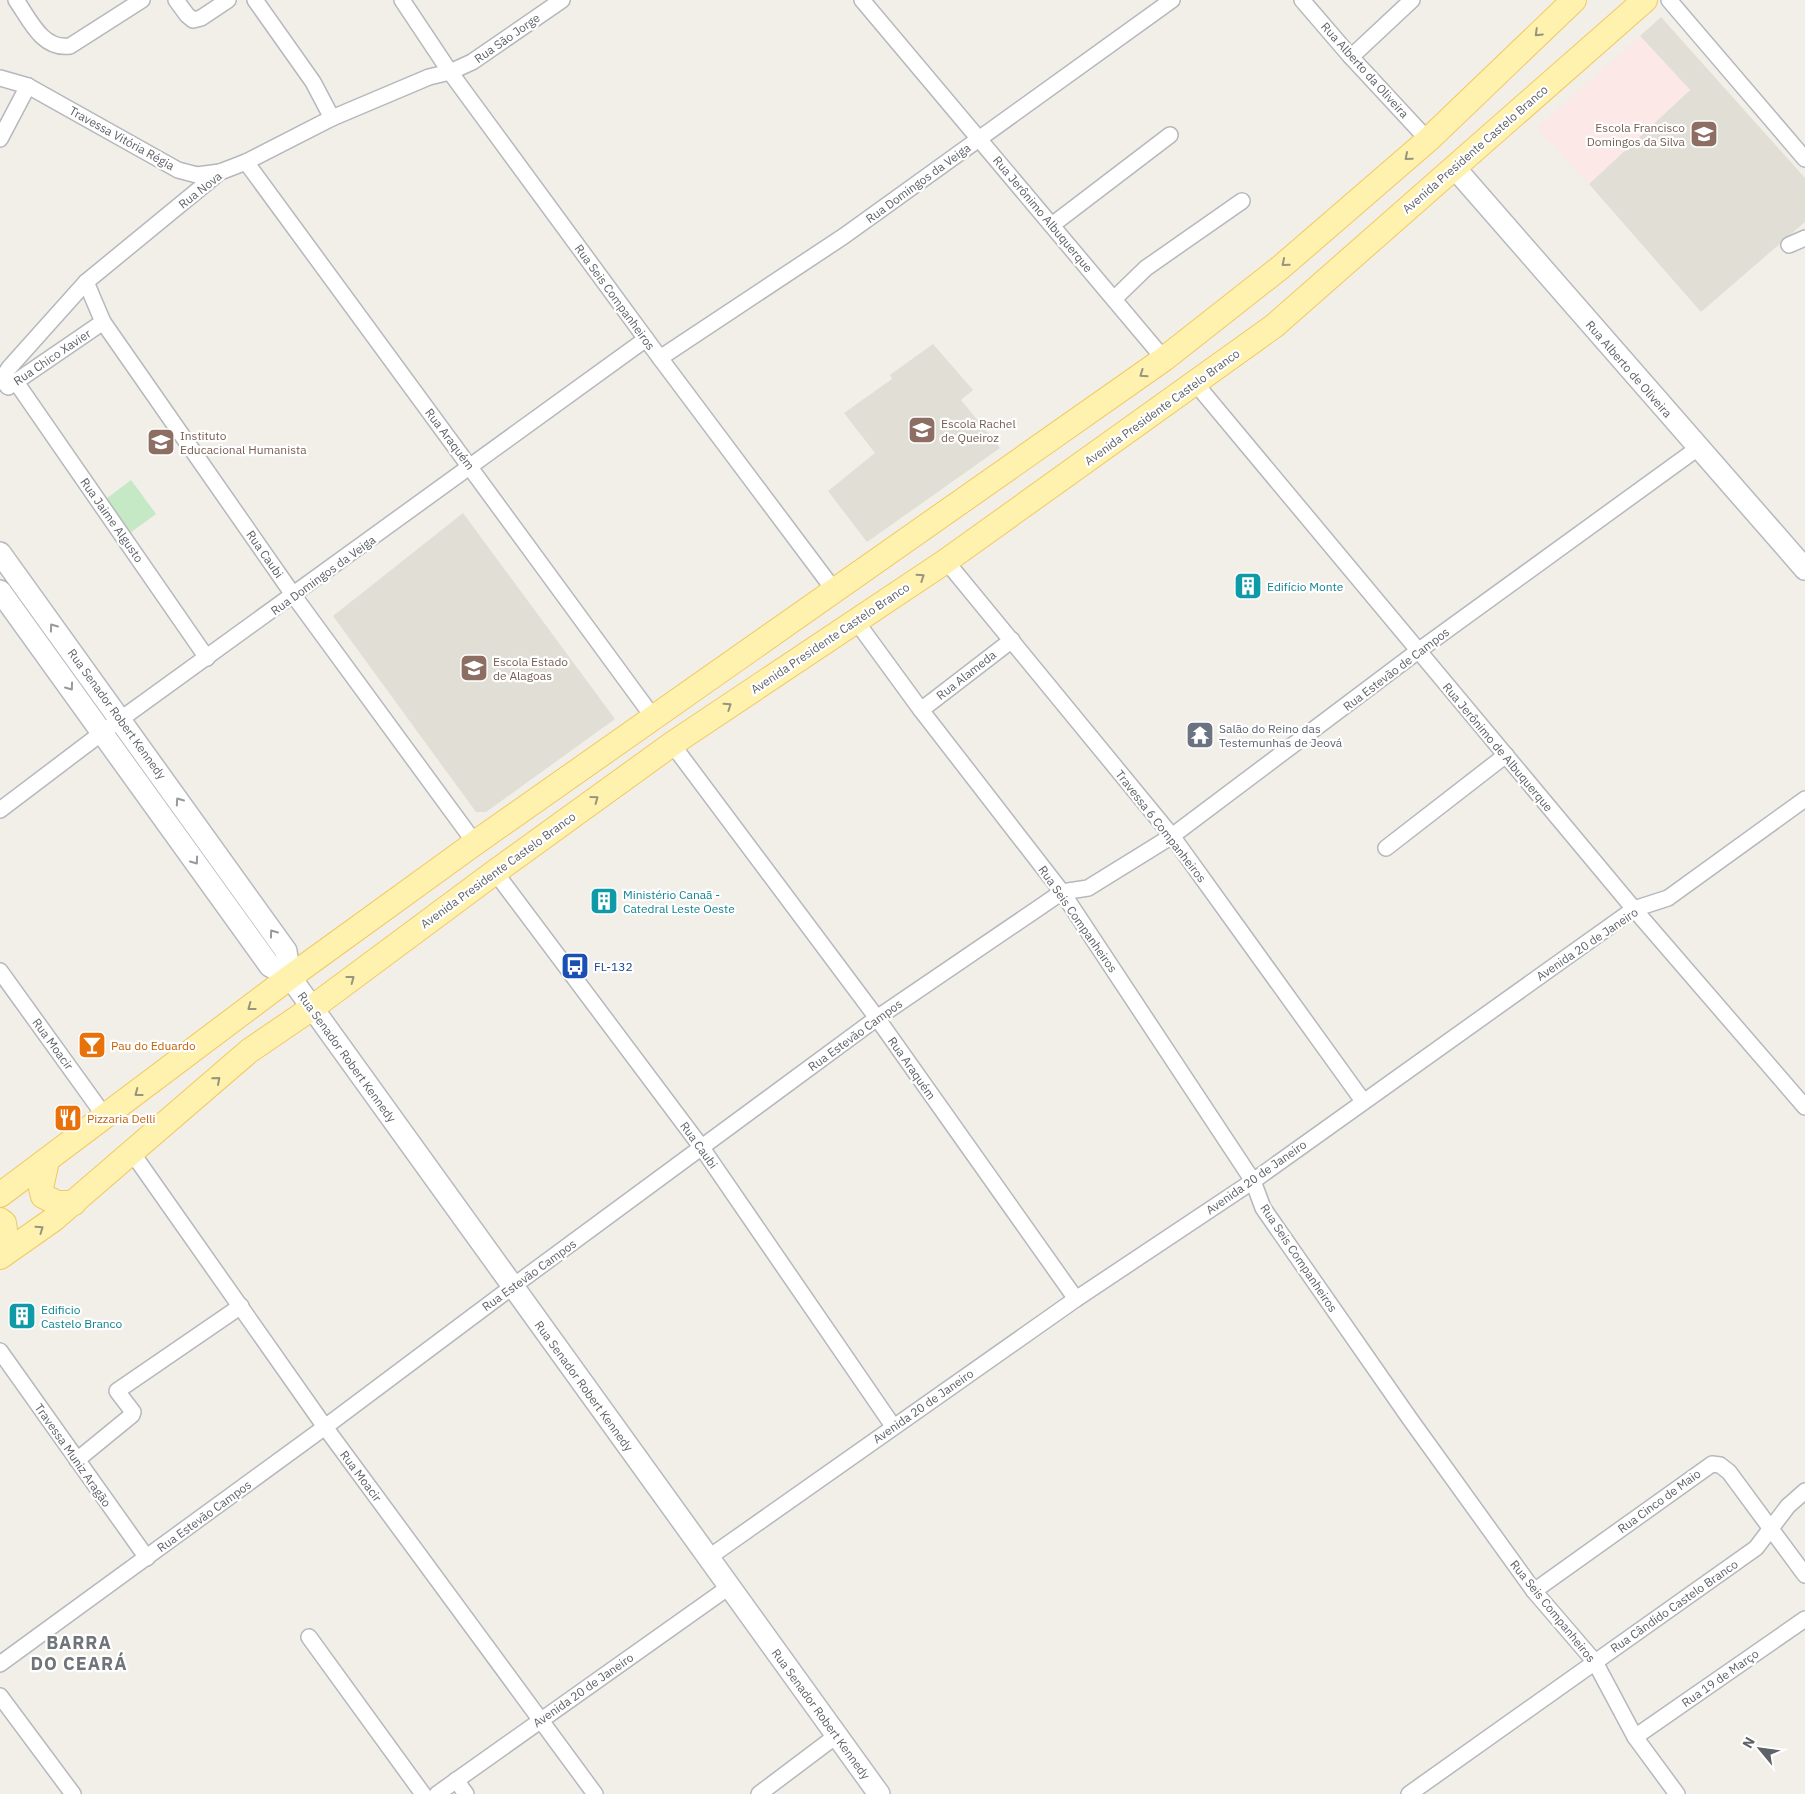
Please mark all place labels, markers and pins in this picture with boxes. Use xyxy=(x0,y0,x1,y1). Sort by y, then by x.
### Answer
school or university icon: Escola Francisco Domingos da Silva xyxy=(1689,119,1719,149)
place label: Escola Francisco Domingos da Silva xyxy=(1587,120,1686,149)
school or university icon: Escola Rachel de Queiroz xyxy=(907,415,937,445)
place label: Escola Rachel de Queiroz xyxy=(941,416,1016,445)
school or university icon: Instituto Educacional Humanista xyxy=(146,427,176,457)
place label: Instituto Educacional Humanista xyxy=(180,428,307,457)
building icon: Edifício Monte xyxy=(1233,571,1263,601)
place label: Edifício Monte xyxy=(1267,579,1344,594)
school or university icon: Escola Estado de Alagoas xyxy=(459,653,489,683)
place label: Escola Estado de Alagoas xyxy=(493,654,568,683)
temple icon: Salão do Reino das Testemunhas de Jeová xyxy=(1185,720,1215,750)
place label: Salão do Reino das Testemunhas de Jeová xyxy=(1219,721,1343,750)
building icon: Ministério Canaã - Catedral Leste Oeste xyxy=(589,886,619,916)
place label: Ministério Canaã - Catedral Leste Oeste xyxy=(623,887,735,916)
bus stop icon: FL-132 xyxy=(560,951,590,981)
place label: FL-132 xyxy=(594,959,633,974)
bar icon: Pau do Eduardo xyxy=(77,1030,107,1060)
place label: Pau do Eduardo xyxy=(111,1038,196,1053)
restaurant icon: Pizzaria Delli xyxy=(53,1103,83,1133)
place label: Pizzaria Delli xyxy=(87,1111,156,1126)
building icon: Edificio Castelo Branco xyxy=(7,1301,37,1331)
place label: Edificio Castelo Branco xyxy=(41,1302,123,1331)

